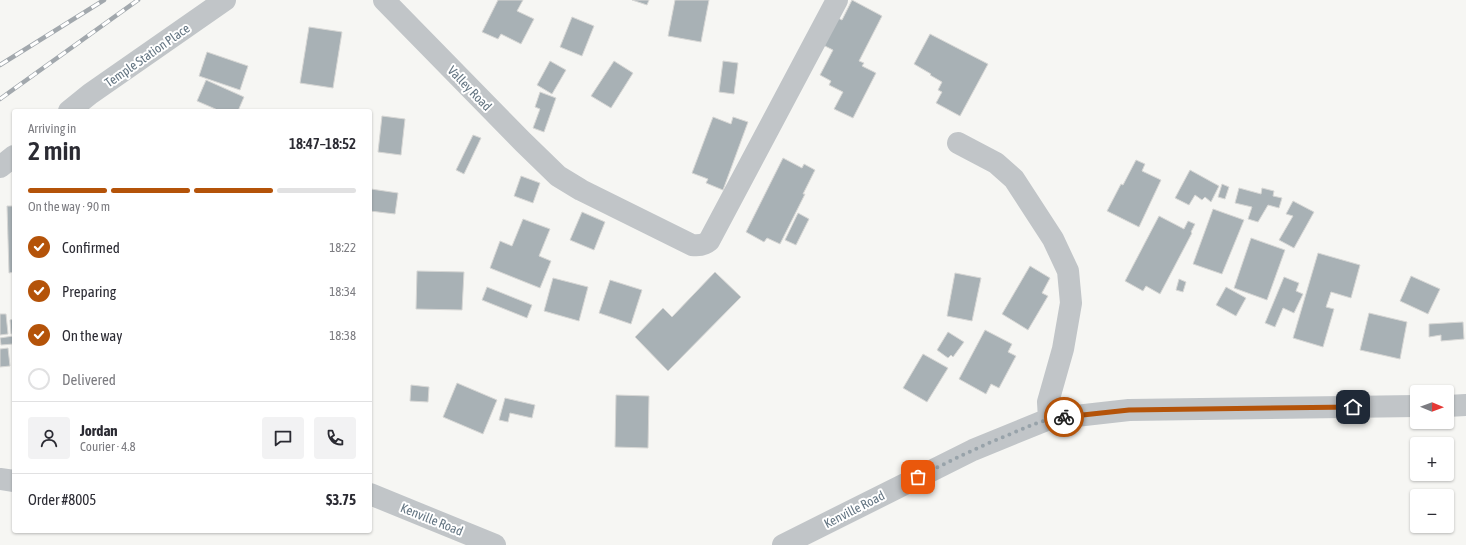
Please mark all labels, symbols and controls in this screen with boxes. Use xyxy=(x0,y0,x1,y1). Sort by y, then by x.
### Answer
street label: Temple Station Place xyxy=(102,21,193,90)
street label: Valley Road xyxy=(445,63,495,114)
text: Arriving in xyxy=(28,121,76,136)
text: 18:47–18:52 xyxy=(289,135,356,152)
text: 2 min xyxy=(28,136,81,166)
text: On the way · 90 m xyxy=(28,199,110,214)
icon: check xyxy=(28,236,50,258)
text: Confirmed xyxy=(62,239,120,256)
text: 18:22 xyxy=(329,240,356,255)
icon: check xyxy=(28,280,50,302)
text: Preparing xyxy=(62,283,116,300)
text: 18:34 xyxy=(329,284,356,299)
icon: check xyxy=(28,324,50,346)
text: On the way xyxy=(62,327,123,344)
text: 18:38 xyxy=(329,328,356,343)
text: Delivered xyxy=(62,371,116,388)
north arrow xyxy=(1410,385,1454,429)
map controls xyxy=(1410,385,1454,533)
pin xyxy=(1336,390,1370,424)
icon: home xyxy=(1342,396,1364,418)
courier xyxy=(1044,397,1084,437)
icon: bike xyxy=(1053,406,1075,428)
button: person xyxy=(28,417,70,459)
button: chat xyxy=(262,417,304,459)
button: phone xyxy=(314,417,356,459)
text: Jordan xyxy=(80,422,118,439)
button: + xyxy=(1410,437,1454,481)
text: Courier · 4.8 xyxy=(80,439,136,454)
pin xyxy=(901,460,935,494)
icon: bag xyxy=(907,466,929,488)
street label: Kenville Road xyxy=(821,488,887,531)
button: − xyxy=(1410,489,1454,533)
text: Order #8005 xyxy=(28,491,96,508)
text: $3.75 xyxy=(326,491,356,508)
street label: Kenville Road xyxy=(398,500,465,539)

